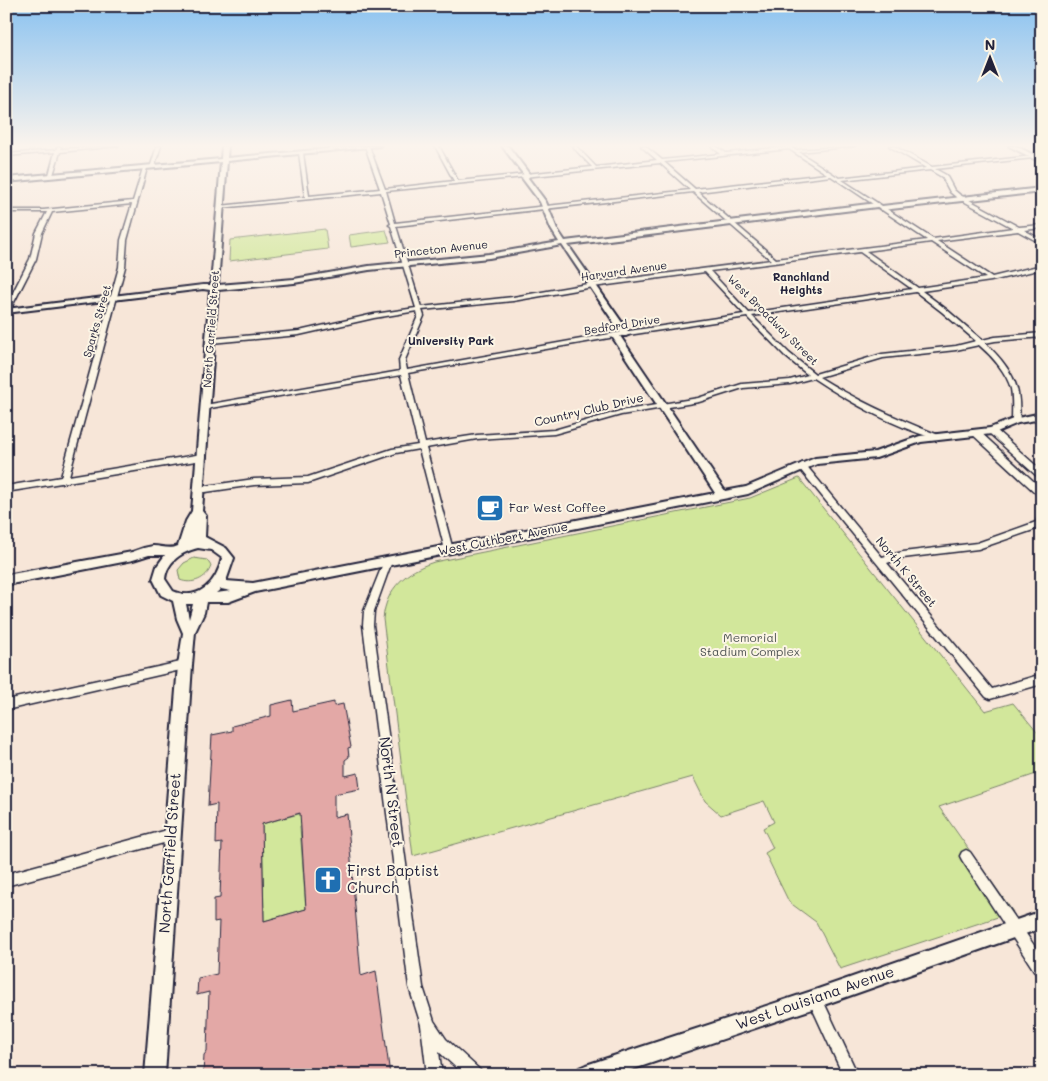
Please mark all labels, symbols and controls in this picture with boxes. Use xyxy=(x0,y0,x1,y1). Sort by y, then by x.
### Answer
north arrow xyxy=(966,32,1016,82)
text: N xyxy=(985,35,995,54)
street label: Princeton Avenue xyxy=(393,236,489,261)
street label: Harvard Avenue xyxy=(580,257,668,284)
street label: North Garfield Street xyxy=(199,269,222,388)
district label: Ranchland Heights xyxy=(773,269,829,297)
street label: West Broadway Street xyxy=(725,271,822,368)
street label: Sparks Street xyxy=(79,283,114,359)
street label: Bedford Drive xyxy=(583,311,661,338)
district label: University Park xyxy=(408,333,494,348)
street label: Country Club Drive xyxy=(533,389,645,429)
cafe icon: Far West Coffee xyxy=(475,493,505,523)
place label: Far West Coffee xyxy=(509,499,606,515)
street label: West Cuthbert Avenue xyxy=(437,518,569,558)
street label: North K Street xyxy=(873,533,941,610)
park label: Memorial Stadium Complex xyxy=(700,629,800,659)
street label: North N Street xyxy=(375,736,409,848)
street label: North Garfield Street xyxy=(153,772,185,934)
place label: First Baptist Church xyxy=(347,860,439,897)
church icon: First Baptist Church xyxy=(313,865,343,895)
street label: West Louisiana Avenue xyxy=(733,961,897,1034)

